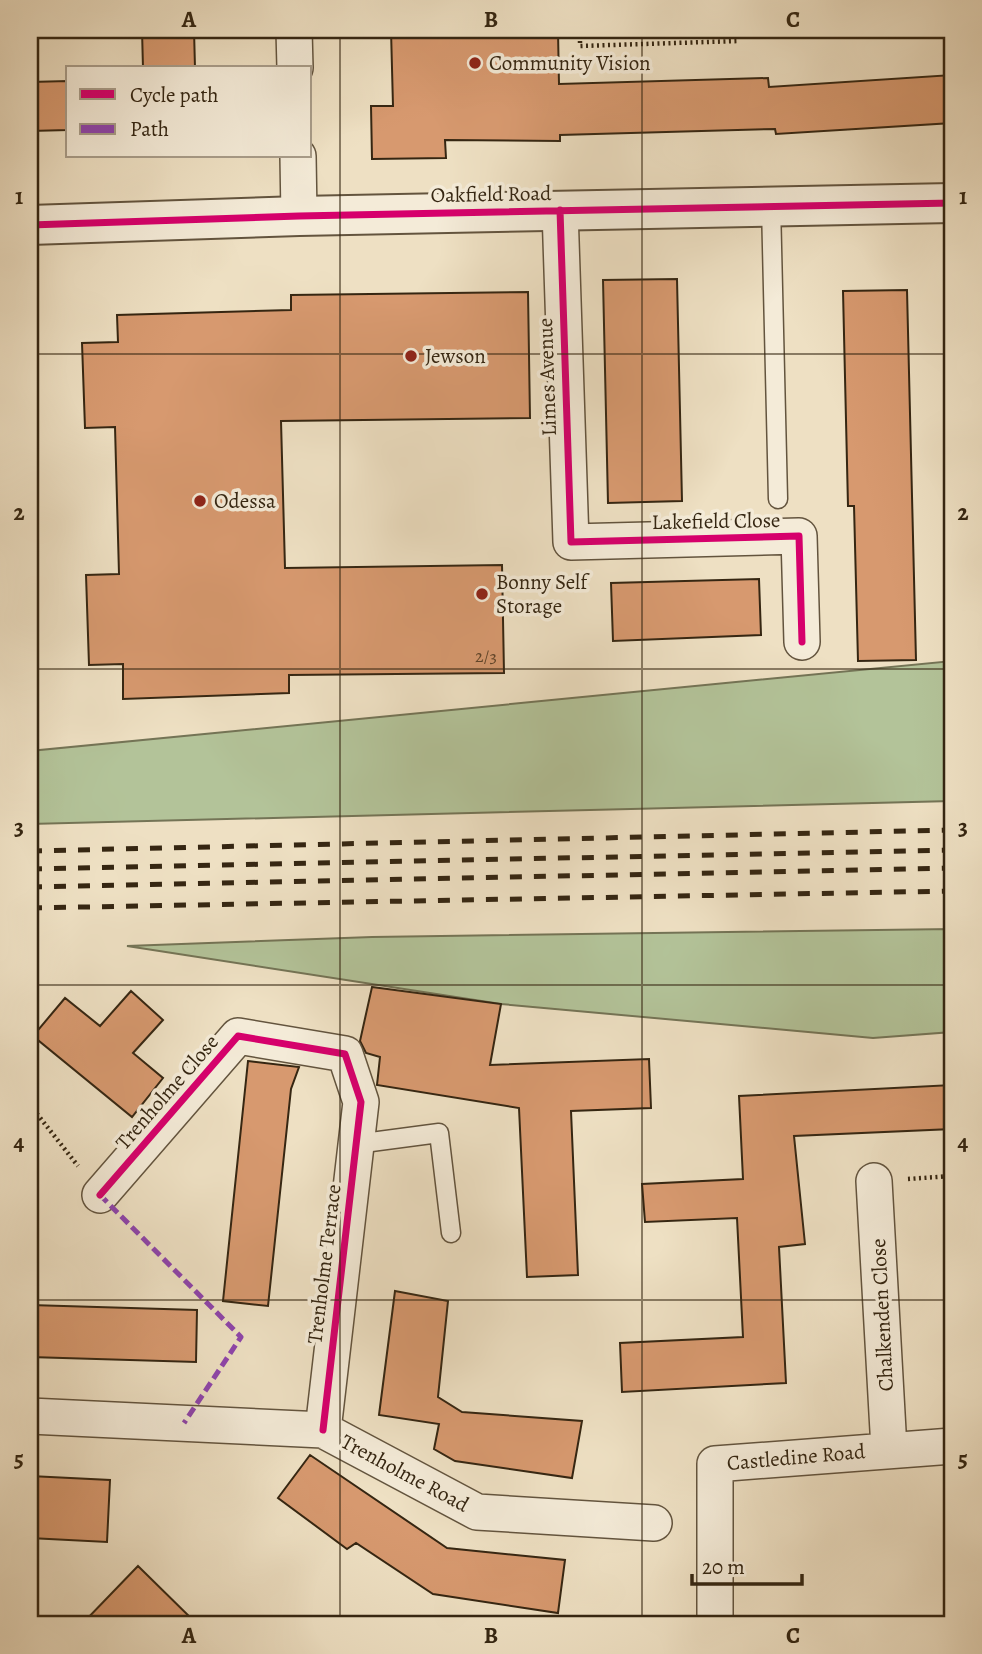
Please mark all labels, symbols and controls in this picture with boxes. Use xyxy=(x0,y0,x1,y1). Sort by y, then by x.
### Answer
text: A xyxy=(181,4,197,35)
text: B xyxy=(484,4,498,35)
text: C xyxy=(786,4,800,35)
place label: Community Vision xyxy=(489,49,651,77)
marker: Community Vision xyxy=(467,55,483,71)
legend xyxy=(66,66,312,158)
text: Cycle path xyxy=(130,81,219,109)
text: Path xyxy=(130,115,169,143)
street label: Oakfield Road xyxy=(430,179,552,209)
text: 1 xyxy=(15,181,23,212)
text: 1 xyxy=(959,181,967,212)
street label: Limes Avenue xyxy=(531,317,563,437)
place label: Jewson xyxy=(425,342,486,370)
marker: Jewson xyxy=(403,348,419,364)
place label: Odessa xyxy=(214,487,276,515)
marker: Odessa xyxy=(192,493,208,509)
text: 2 xyxy=(13,497,25,528)
text: 2 xyxy=(957,497,969,528)
street label: Lakefield Close xyxy=(651,506,781,536)
place label: Bonny Self Storage xyxy=(496,568,590,620)
marker: Bonny Self Storage xyxy=(474,586,490,602)
house number: 2/3 xyxy=(475,644,497,668)
text: 3 xyxy=(14,812,24,843)
text: 3 xyxy=(958,812,968,843)
street label: Trenholme Close xyxy=(109,1028,225,1156)
text: 4 xyxy=(14,1127,25,1158)
text: 4 xyxy=(958,1127,969,1158)
street label: Trenholme Terrace xyxy=(300,1183,348,1345)
street label: Chalkenden Close xyxy=(864,1238,900,1392)
street label: Trenholme Road xyxy=(336,1428,475,1519)
street label: Castledine Road xyxy=(726,1437,867,1477)
text: 5 xyxy=(14,1443,24,1474)
text: 5 xyxy=(958,1443,968,1474)
scale bar xyxy=(692,1542,802,1586)
text: 20 m xyxy=(702,1553,745,1581)
text: A xyxy=(181,1620,197,1651)
text: B xyxy=(484,1620,498,1651)
text: C xyxy=(786,1620,800,1651)

